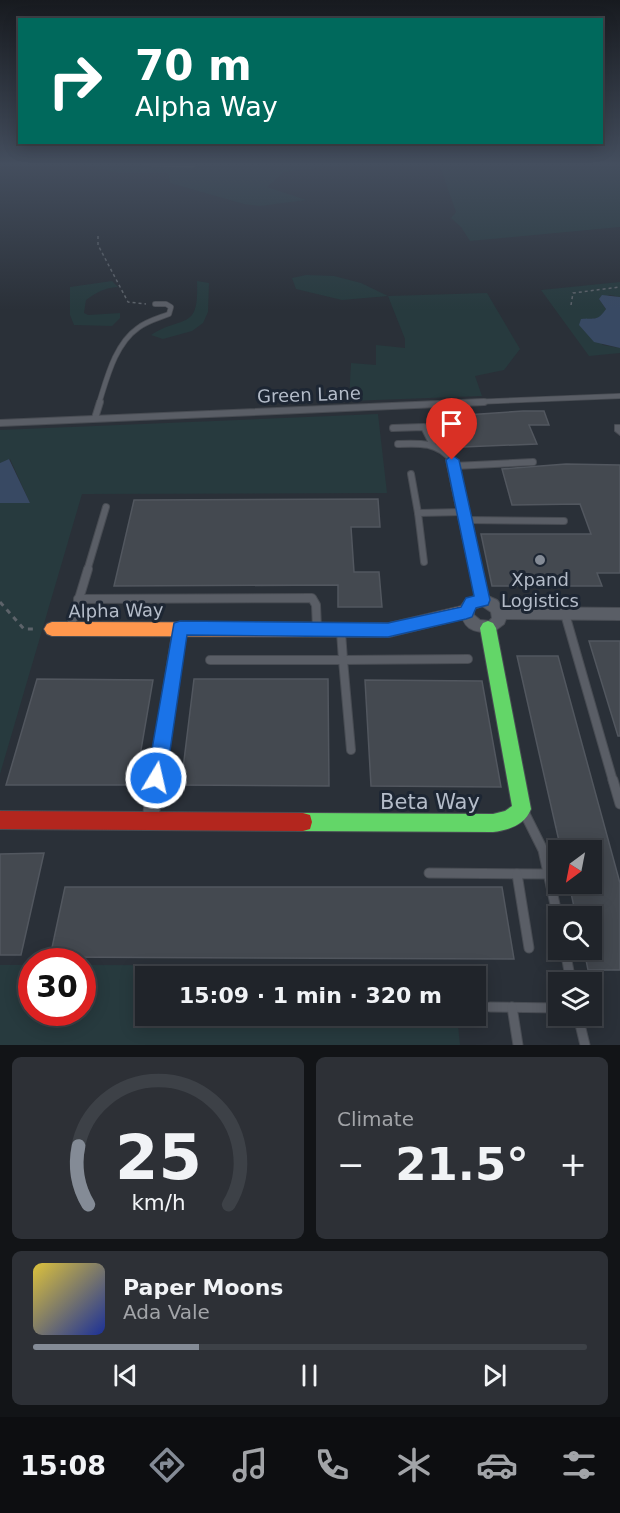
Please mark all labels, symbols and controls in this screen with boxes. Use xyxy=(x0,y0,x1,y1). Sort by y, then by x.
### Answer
text: 70 m xyxy=(135,41,252,90)
icon: right xyxy=(36,42,114,120)
text: Alpha Way xyxy=(135,91,278,122)
street label: Green Lane xyxy=(257,382,361,407)
pin xyxy=(426,398,477,460)
icon: arrive xyxy=(435,407,468,440)
marker: Xpand Logistics xyxy=(533,553,547,567)
place label: Xpand Logistics xyxy=(501,569,579,611)
street label: Alpha Way xyxy=(68,599,164,622)
position arrow xyxy=(124,746,188,810)
street label: Beta Way xyxy=(380,790,480,814)
north arrow xyxy=(548,840,602,894)
map controls xyxy=(548,840,602,1026)
button: search xyxy=(548,906,602,960)
speed limit sign: 30 xyxy=(18,948,96,1026)
button: layers xyxy=(548,972,602,1026)
text: 15:09 · 1 min · 320 m xyxy=(179,983,442,1008)
text: Climate xyxy=(337,1107,414,1131)
text: 25 xyxy=(115,1121,201,1194)
text: 21.5° xyxy=(395,1138,529,1191)
text: − xyxy=(337,1145,365,1184)
text: + xyxy=(559,1145,587,1184)
text: km/h xyxy=(131,1190,185,1215)
text: Paper Moons xyxy=(123,1275,283,1300)
text: Ada Vale xyxy=(123,1300,210,1324)
icon: previous xyxy=(109,1359,142,1392)
icon: pause xyxy=(293,1359,326,1392)
icon: next xyxy=(478,1359,511,1392)
icon: directions xyxy=(146,1444,188,1486)
icon: music xyxy=(229,1444,271,1486)
icon: phone xyxy=(311,1444,353,1486)
icon: climate xyxy=(393,1444,435,1486)
icon: car xyxy=(476,1444,518,1486)
icon: filters xyxy=(558,1444,600,1486)
text: 15:08 xyxy=(20,1450,106,1481)

